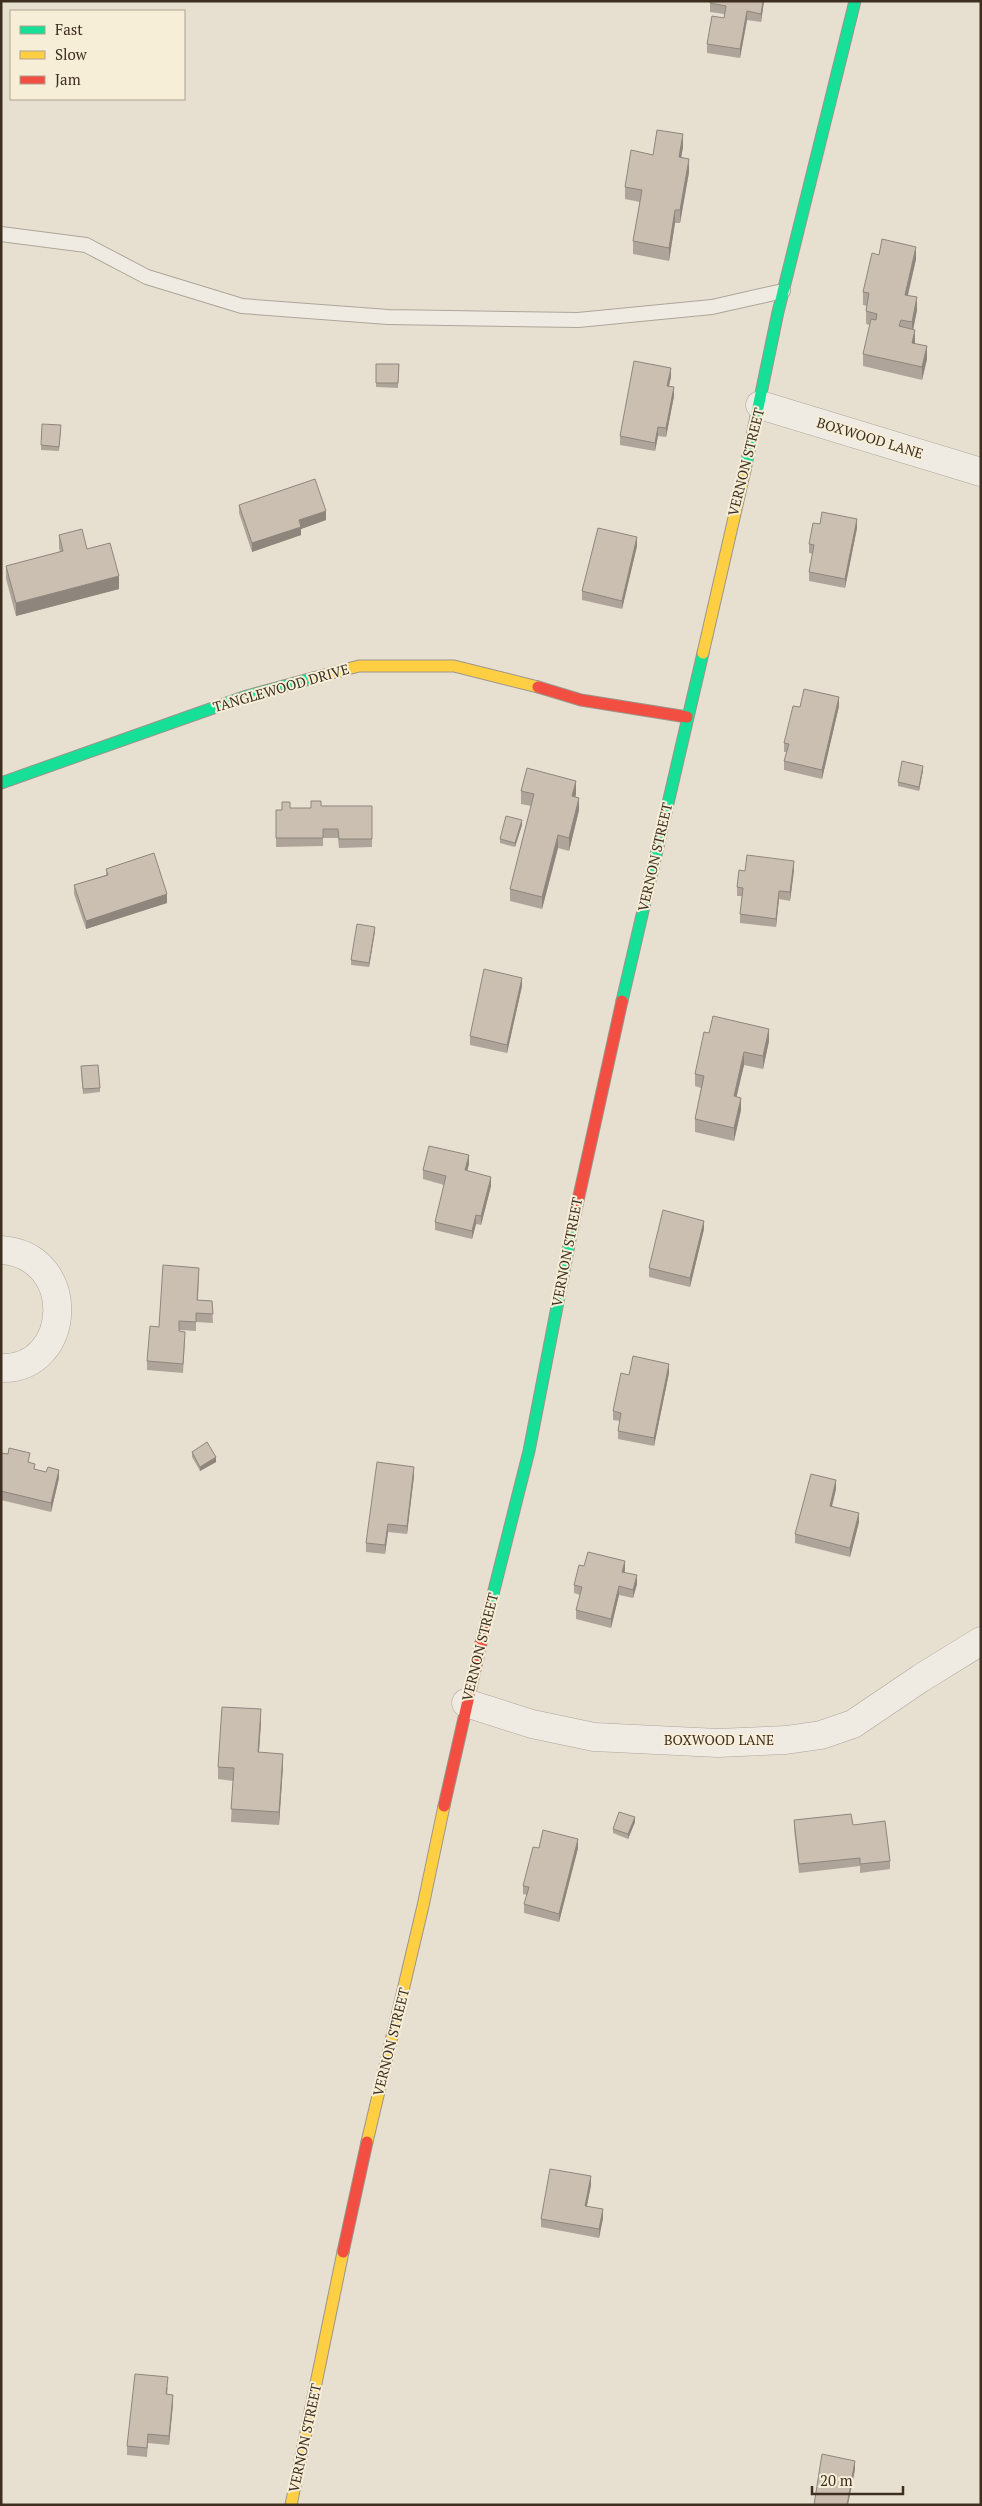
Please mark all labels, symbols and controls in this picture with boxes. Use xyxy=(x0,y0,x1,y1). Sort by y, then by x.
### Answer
legend xyxy=(10,10,185,100)
text: Fast xyxy=(55,19,83,39)
text: Slow xyxy=(55,44,88,64)
text: Jam xyxy=(55,69,81,89)
street label: VERNON STREET xyxy=(723,405,768,518)
street label: BOXWOOD LANE xyxy=(815,412,926,463)
street label: TANGLEWOOD DRIVE xyxy=(210,659,351,716)
street label: VERNON STREET xyxy=(633,800,676,913)
street label: VERNON STREET xyxy=(547,1195,586,1308)
street label: VERNON STREET xyxy=(457,1590,502,1703)
street label: BOXWOOD LANE xyxy=(664,1730,774,1749)
street label: VERNON STREET xyxy=(368,1985,413,2098)
street label: VERNON STREET xyxy=(284,2381,325,2494)
scale bar xyxy=(812,2464,903,2496)
text: 20 m xyxy=(820,2470,853,2490)

